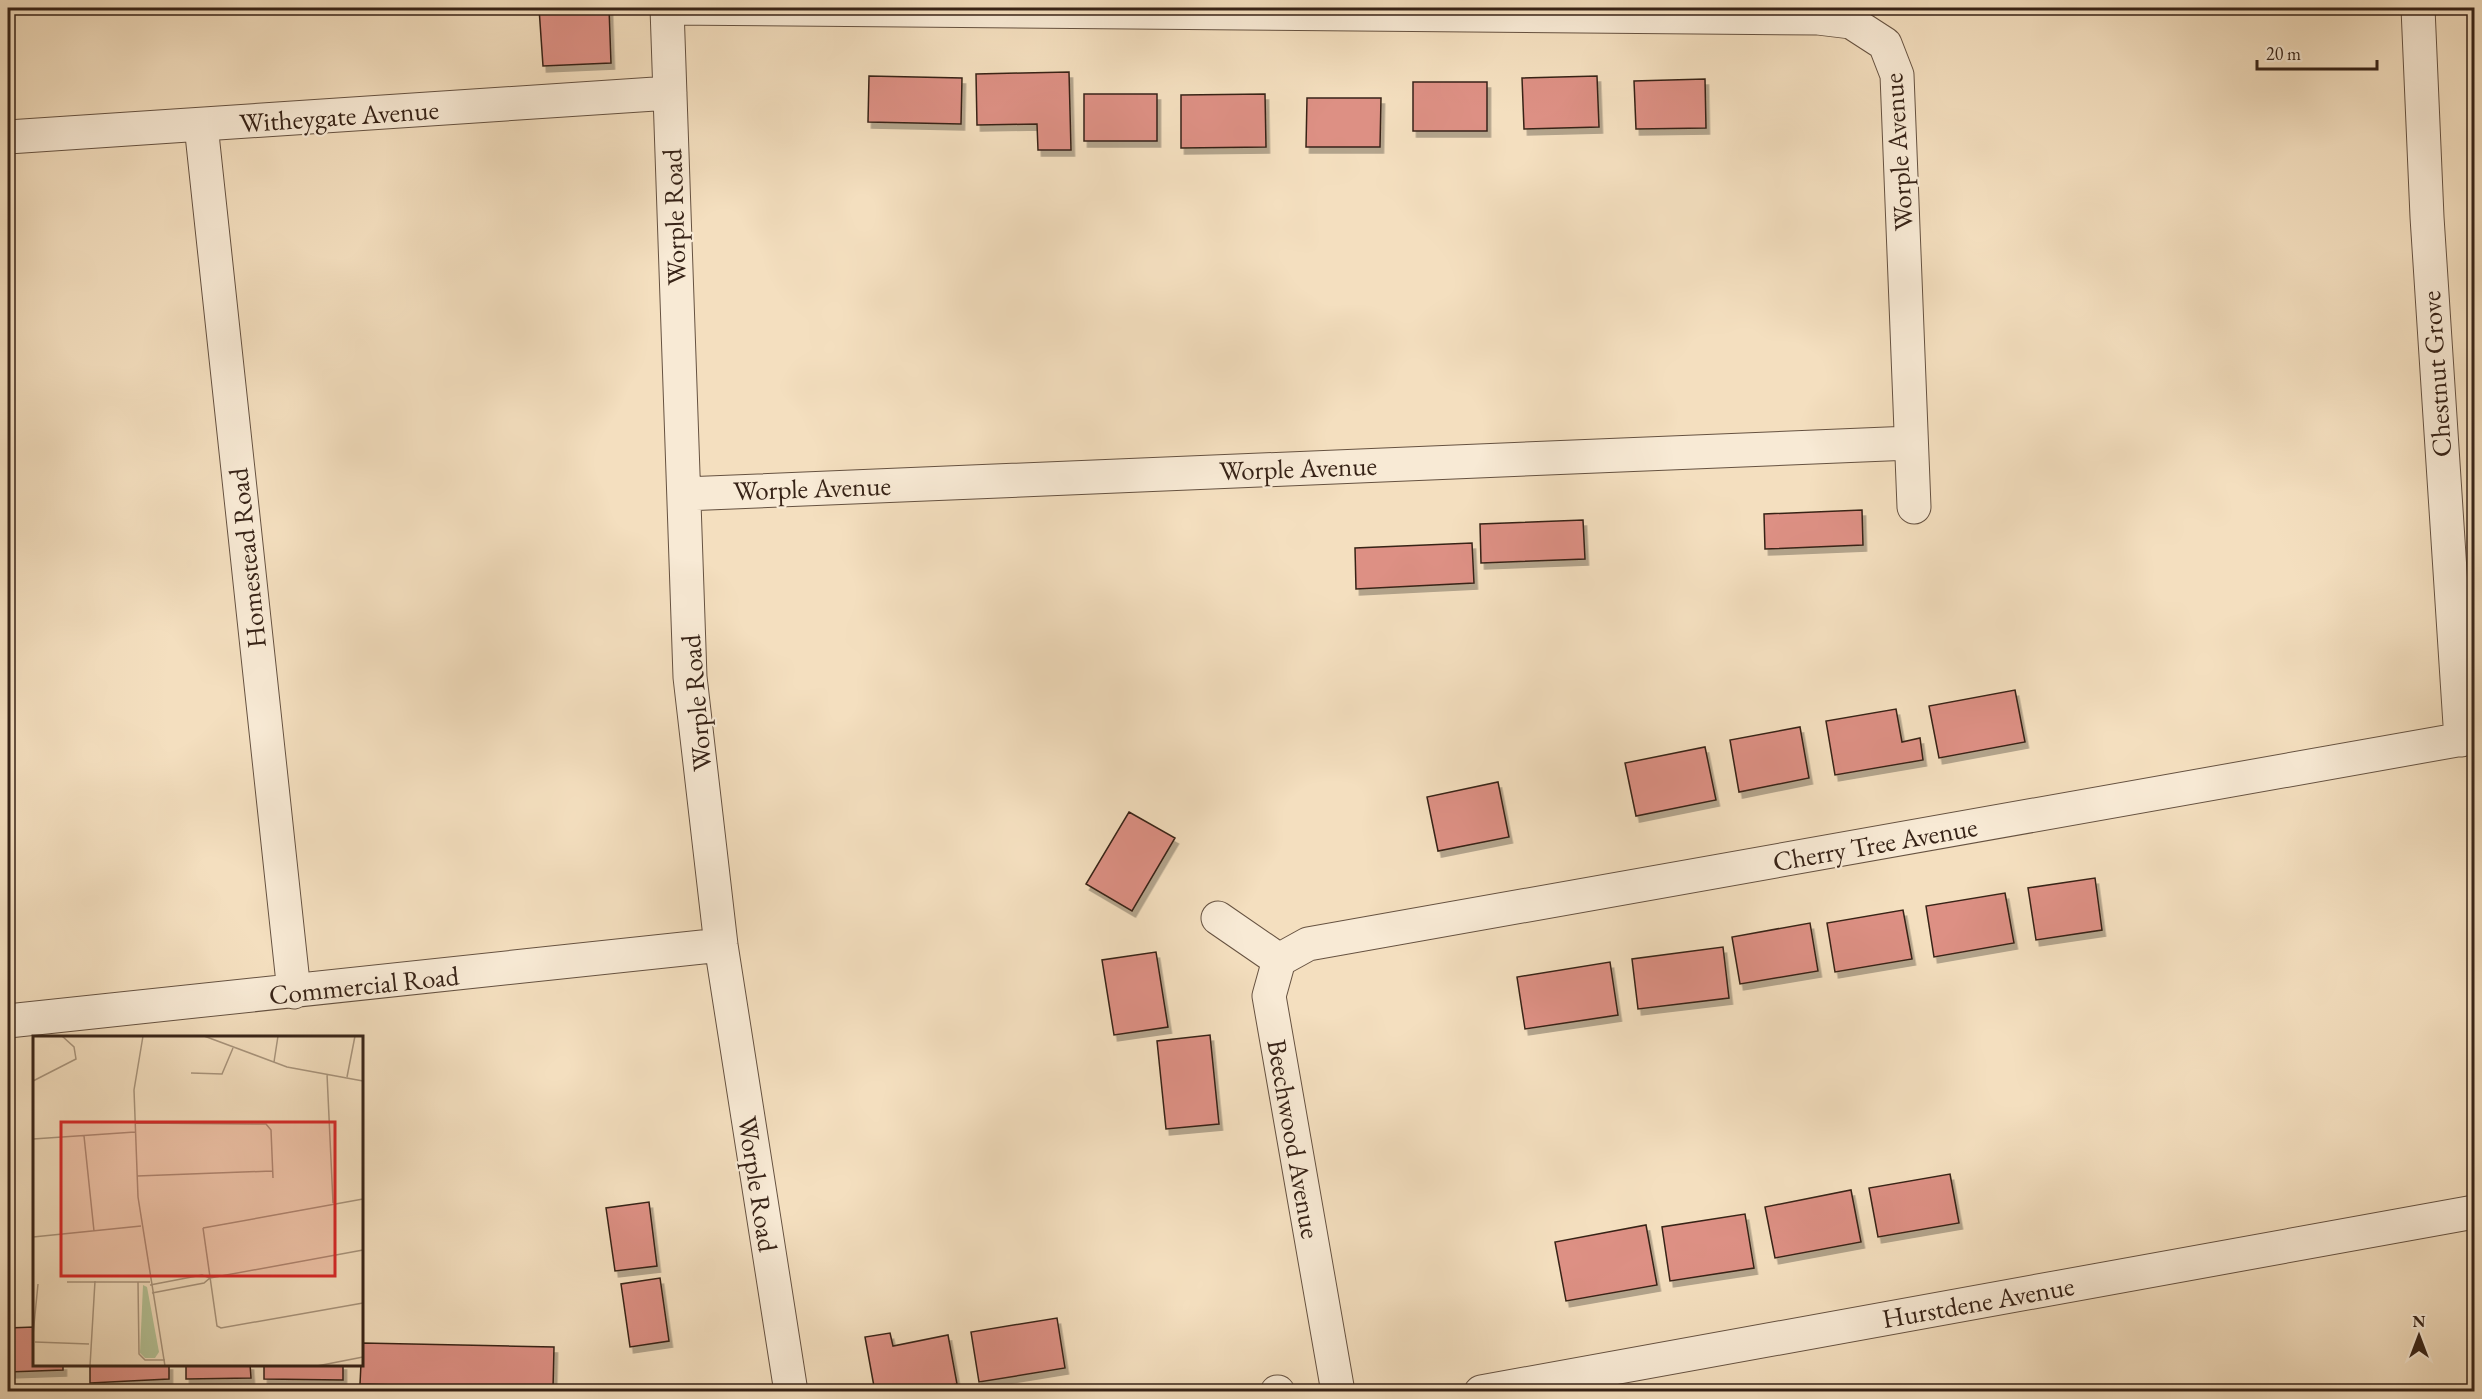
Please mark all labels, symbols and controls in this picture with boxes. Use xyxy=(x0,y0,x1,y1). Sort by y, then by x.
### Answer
scale bar xyxy=(2257,33,2377,71)
text: 20 m xyxy=(2266,42,2301,65)
street label: Worple Avenue xyxy=(1875,72,1921,232)
street label: Witheygate Avenue xyxy=(238,92,440,140)
street label: Worple Road xyxy=(654,148,694,286)
street label: Chestnut Grove xyxy=(2413,290,2459,458)
street label: Worple Avenue xyxy=(1218,448,1378,488)
street label: Homestead Road xyxy=(220,466,274,650)
street label: Worple Avenue xyxy=(732,468,892,508)
street label: Worple Road xyxy=(673,633,719,773)
street label: Cherry Tree Avenue xyxy=(1770,809,1980,879)
street label: Commercial Road xyxy=(267,958,461,1012)
inset map xyxy=(33,1036,363,1366)
street label: Beechwood Avenue xyxy=(1259,1037,1329,1241)
street label: Worple Road xyxy=(730,1114,786,1255)
street label: Hurstdene Avenue xyxy=(1879,1268,2077,1336)
north arrow xyxy=(2389,1306,2449,1366)
text: N xyxy=(2413,1311,2426,1332)

